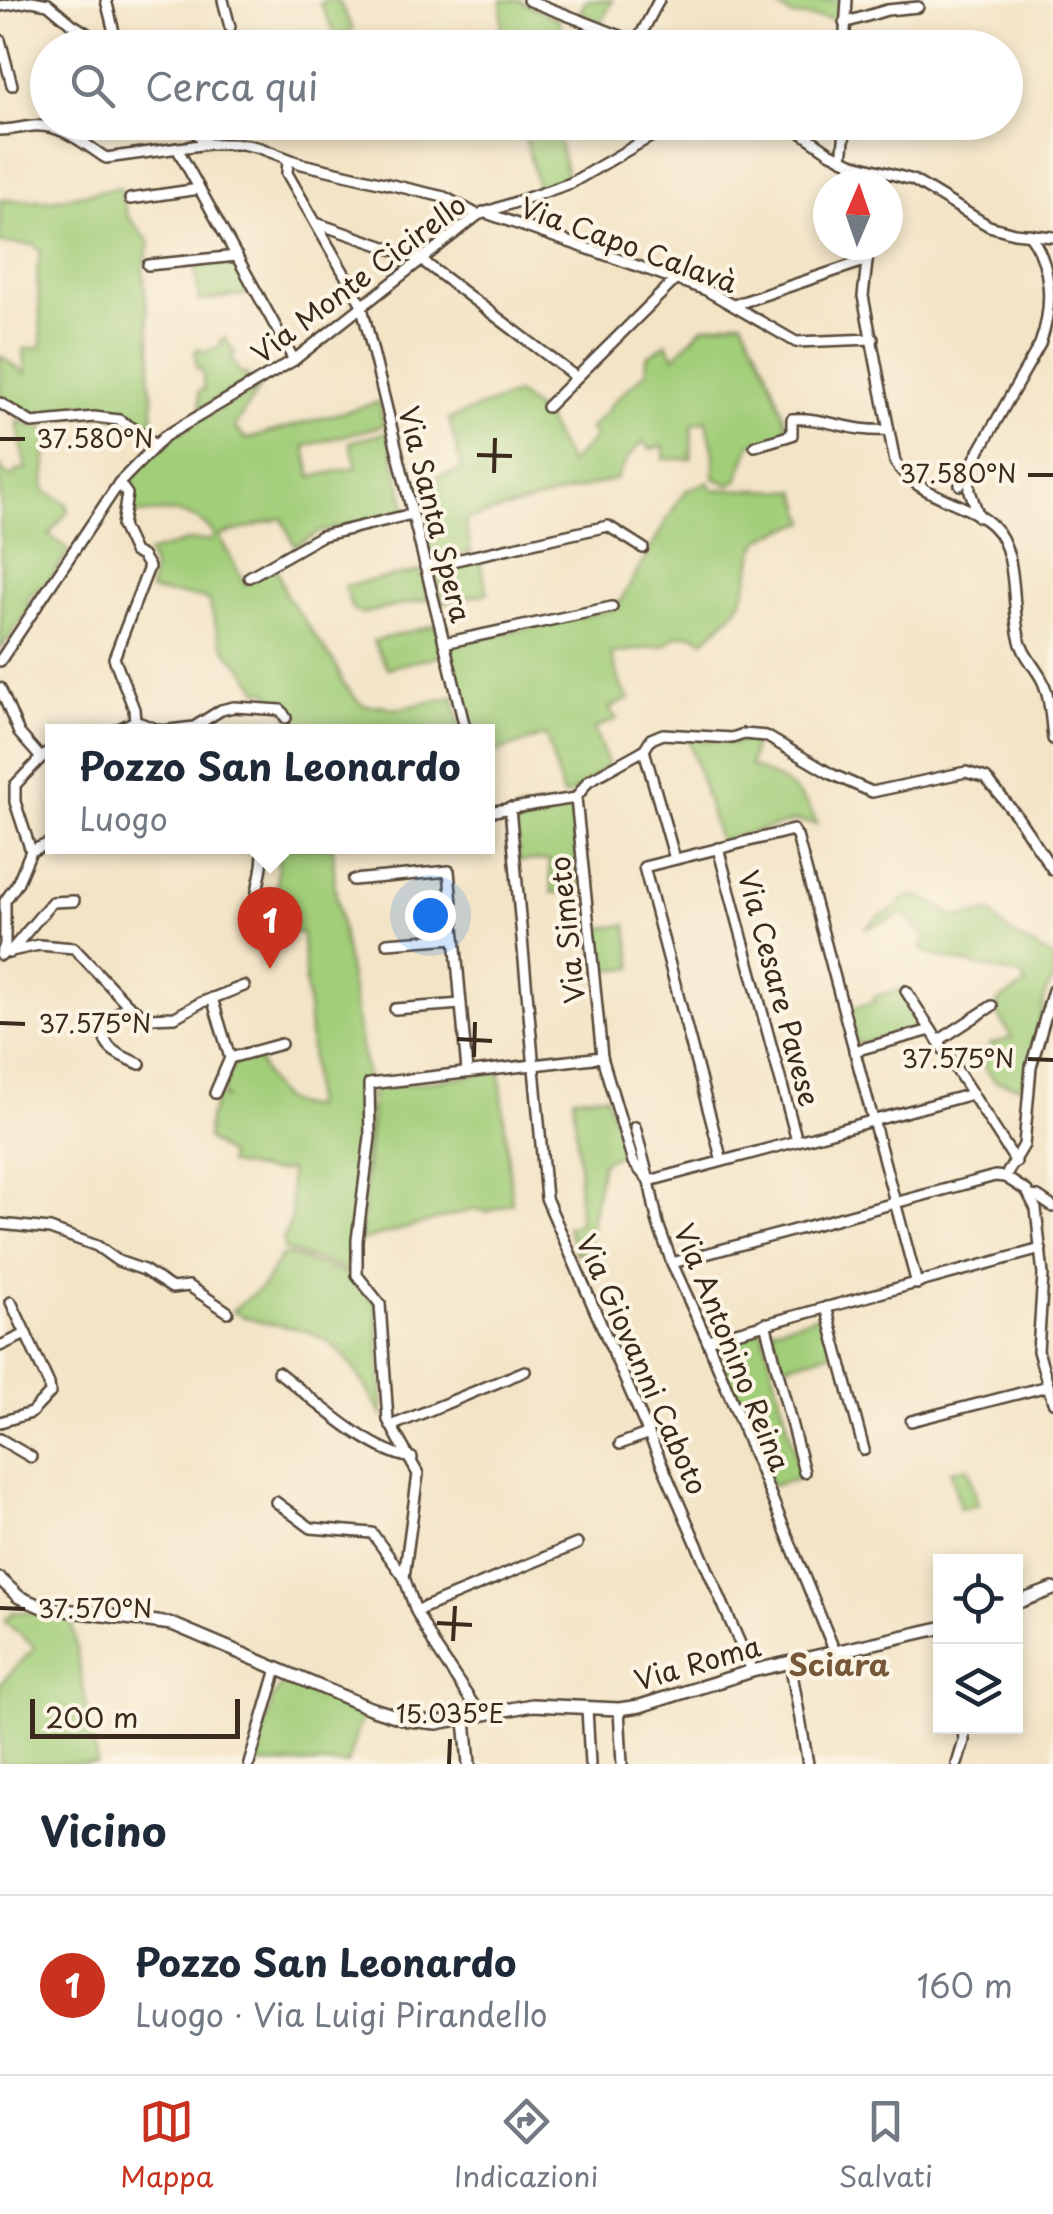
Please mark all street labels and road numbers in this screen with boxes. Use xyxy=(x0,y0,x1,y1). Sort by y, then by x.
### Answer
street label: Via Monte Cicirello xyxy=(242,183,474,373)
street label: Via Capo Calavà xyxy=(514,185,744,303)
street label: Via Santa Spera xyxy=(388,401,484,628)
street label: Via Simeto xyxy=(537,854,595,1006)
street label: Via Cesare Pavese xyxy=(728,865,832,1111)
street label: Via Antonino Reina xyxy=(664,1217,803,1478)
street label: Via Giovanni Caboto xyxy=(566,1227,720,1501)
street label: Via Roma xyxy=(629,1623,765,1700)

